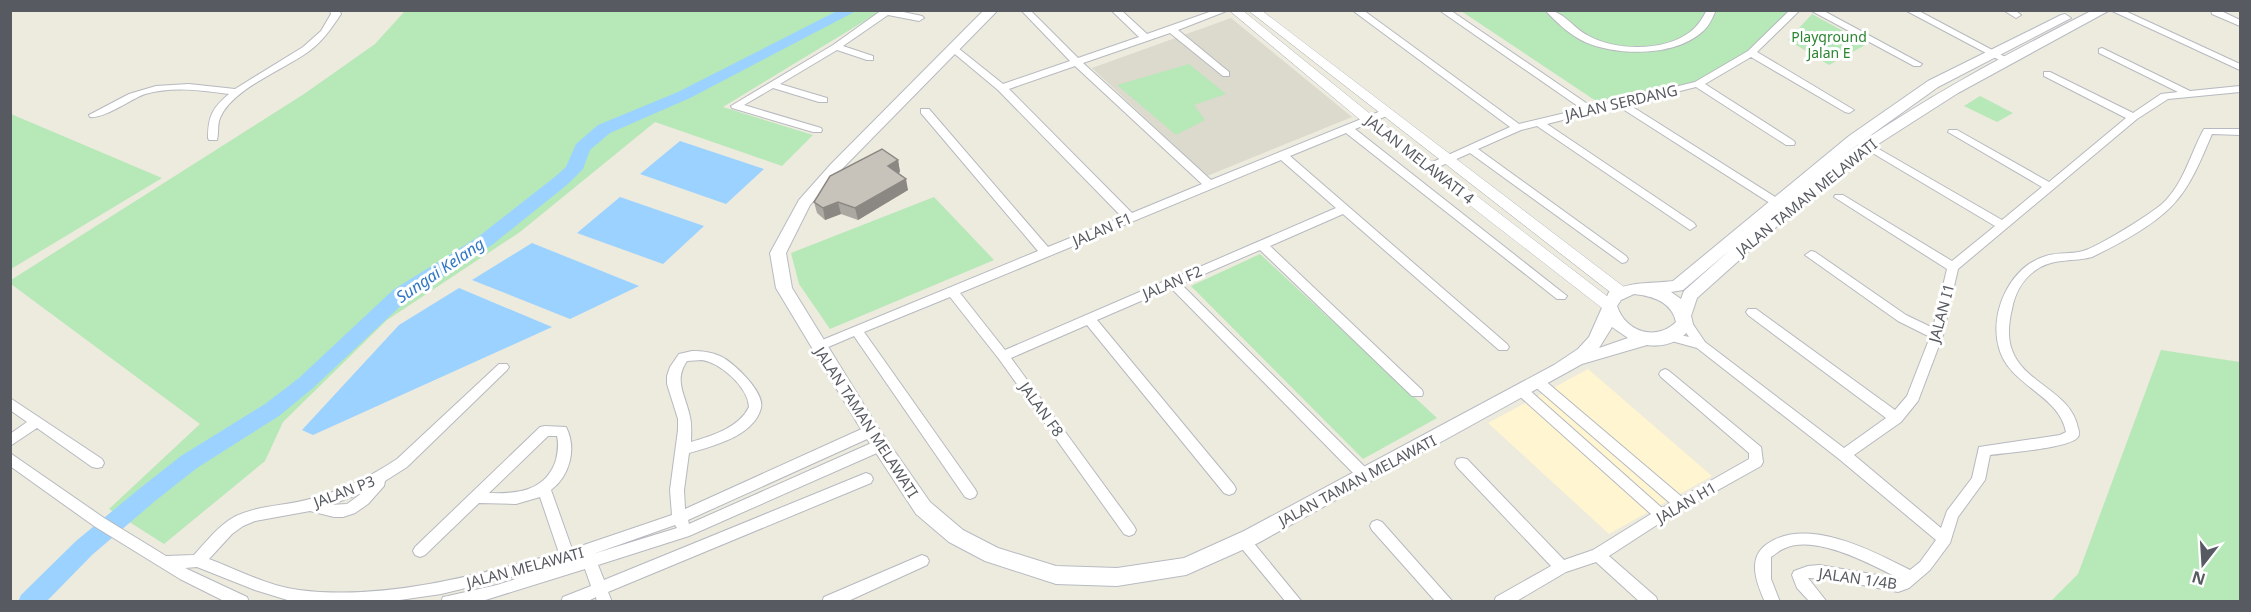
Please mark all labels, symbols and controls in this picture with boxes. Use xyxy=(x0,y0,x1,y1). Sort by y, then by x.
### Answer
park label: Playground Jalan E xyxy=(1791,27,1867,62)
street label: JALAN SERDANG xyxy=(1561,79,1679,125)
street label: JALAN MELAWATI 4 xyxy=(1360,109,1479,208)
street label: JALAN TAMAN MELAWATI xyxy=(1730,134,1881,261)
street label: JALAN F1 xyxy=(1067,208,1135,251)
water label: Sungai Kelang xyxy=(392,232,488,308)
street label: JALAN F2 xyxy=(1137,261,1205,304)
street label: JALAN I1 xyxy=(1923,281,1958,347)
street label: JALAN TAMAN MELAWATI xyxy=(810,341,923,501)
street label: JALAN F8 xyxy=(1014,376,1069,440)
street label: JALAN TAMAN MELAWATI xyxy=(1273,430,1439,531)
street label: JALAN P3 xyxy=(309,470,378,513)
street label: JALAN H1 xyxy=(1651,477,1720,528)
north arrow xyxy=(2173,534,2233,594)
street label: JALAN MELAWATI xyxy=(462,542,586,593)
street label: JALAN 1/4B xyxy=(1816,562,1898,593)
text: N xyxy=(2189,566,2208,591)

